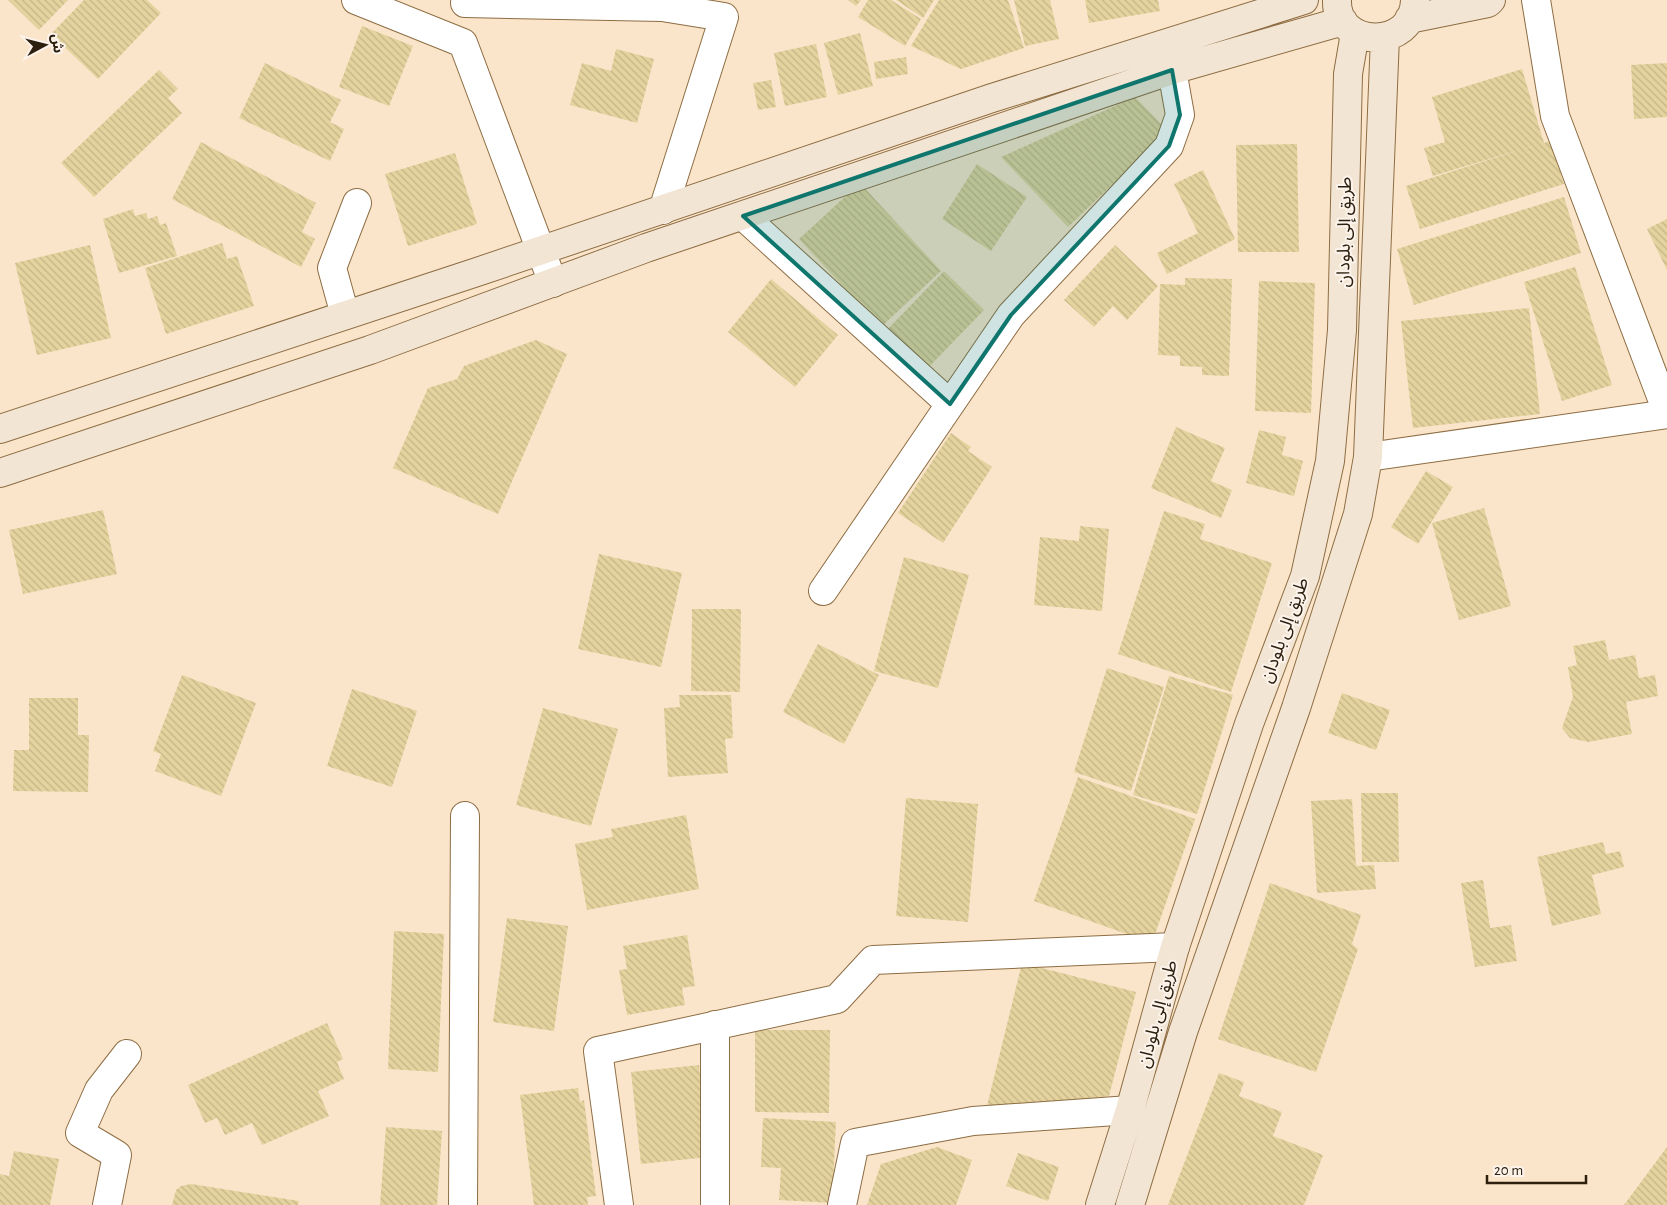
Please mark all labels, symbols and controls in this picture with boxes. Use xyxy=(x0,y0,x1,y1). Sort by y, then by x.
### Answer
north arrow xyxy=(20,20,70,70)
text: ش xyxy=(49,33,65,54)
street label: طريق إلى بلودان xyxy=(1335,176,1357,288)
street label: طريق إلى بلودان xyxy=(1258,575,1314,686)
street label: طريق إلى بلودان xyxy=(1135,958,1183,1071)
scale bar xyxy=(1487,1152,1586,1184)
text: 20 m xyxy=(1494,1163,1523,1178)

